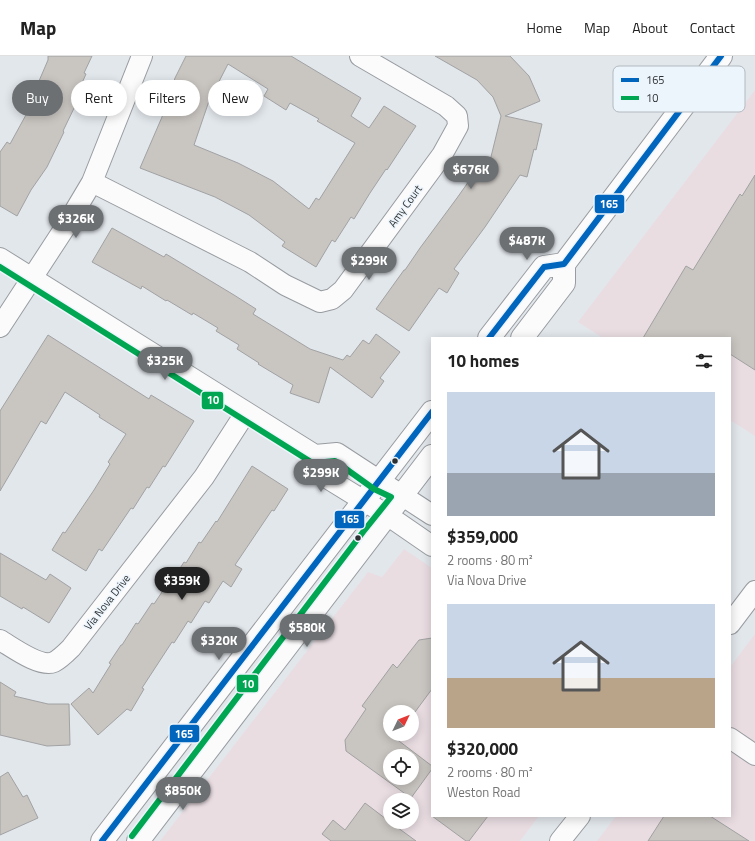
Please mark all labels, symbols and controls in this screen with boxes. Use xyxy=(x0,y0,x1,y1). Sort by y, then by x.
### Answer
text: Map xyxy=(20,13,56,42)
text: Home xyxy=(527,17,562,38)
text: Map xyxy=(584,17,610,38)
text: About xyxy=(632,17,668,38)
text: Contact xyxy=(690,17,735,38)
legend xyxy=(613,66,745,112)
text: 165 xyxy=(646,72,664,88)
chip: Buy xyxy=(12,80,63,116)
chip: Rent xyxy=(71,80,127,116)
chip: Filters xyxy=(135,80,200,116)
chip: New xyxy=(208,80,263,116)
text: 10 xyxy=(646,90,658,106)
pin: $676K xyxy=(443,156,499,190)
text: $676K xyxy=(453,159,489,179)
street label: Amy Court xyxy=(384,182,426,230)
line badge: 165 xyxy=(594,194,625,214)
text: 165 xyxy=(600,196,618,212)
pin: $326K xyxy=(48,205,104,239)
text: $326K xyxy=(58,208,94,228)
pin: $487K xyxy=(499,227,555,261)
text: $487K xyxy=(509,230,545,250)
pin: $299K xyxy=(341,247,397,281)
text: $299K xyxy=(351,250,387,270)
pin: $325K xyxy=(137,347,193,381)
text: 10 homes xyxy=(447,348,519,374)
text: $325K xyxy=(147,350,183,370)
icon: filters xyxy=(693,350,715,372)
line badge: 10 xyxy=(201,391,224,410)
text: 10 xyxy=(207,392,219,408)
icon: home xyxy=(545,418,617,490)
unlabelled marker xyxy=(390,456,400,466)
pin: $299K xyxy=(293,459,349,493)
text: $299K xyxy=(303,462,339,482)
line badge: 165 xyxy=(334,510,365,529)
text: 165 xyxy=(341,511,359,527)
text: $359,000 xyxy=(447,524,518,550)
unlabelled marker xyxy=(353,533,363,543)
text: 2 rooms · 80 m² xyxy=(447,550,533,570)
pin: $359K xyxy=(154,567,210,601)
street label: Via Nova Drive xyxy=(80,570,134,633)
text: $359K xyxy=(164,570,200,590)
text: Via Nova Drive xyxy=(447,570,526,590)
pin: $580K xyxy=(279,614,335,648)
text: $580K xyxy=(289,617,325,637)
pin: $320K xyxy=(191,627,247,661)
text: $320K xyxy=(201,630,237,650)
icon: home xyxy=(545,630,617,702)
line badge: 10 xyxy=(236,674,259,693)
text: 10 xyxy=(242,676,254,692)
north arrow xyxy=(383,705,419,741)
map controls xyxy=(383,705,419,829)
line badge: 165 xyxy=(169,724,200,743)
text: 165 xyxy=(175,726,193,742)
text: $320,000 xyxy=(447,736,518,762)
button: locate xyxy=(383,749,419,785)
text: 2 rooms · 80 m² xyxy=(447,762,533,782)
pin: $850K xyxy=(155,777,211,811)
text: $850K xyxy=(165,780,201,800)
text: Weston Road xyxy=(447,782,520,802)
button: layers xyxy=(383,793,419,829)

